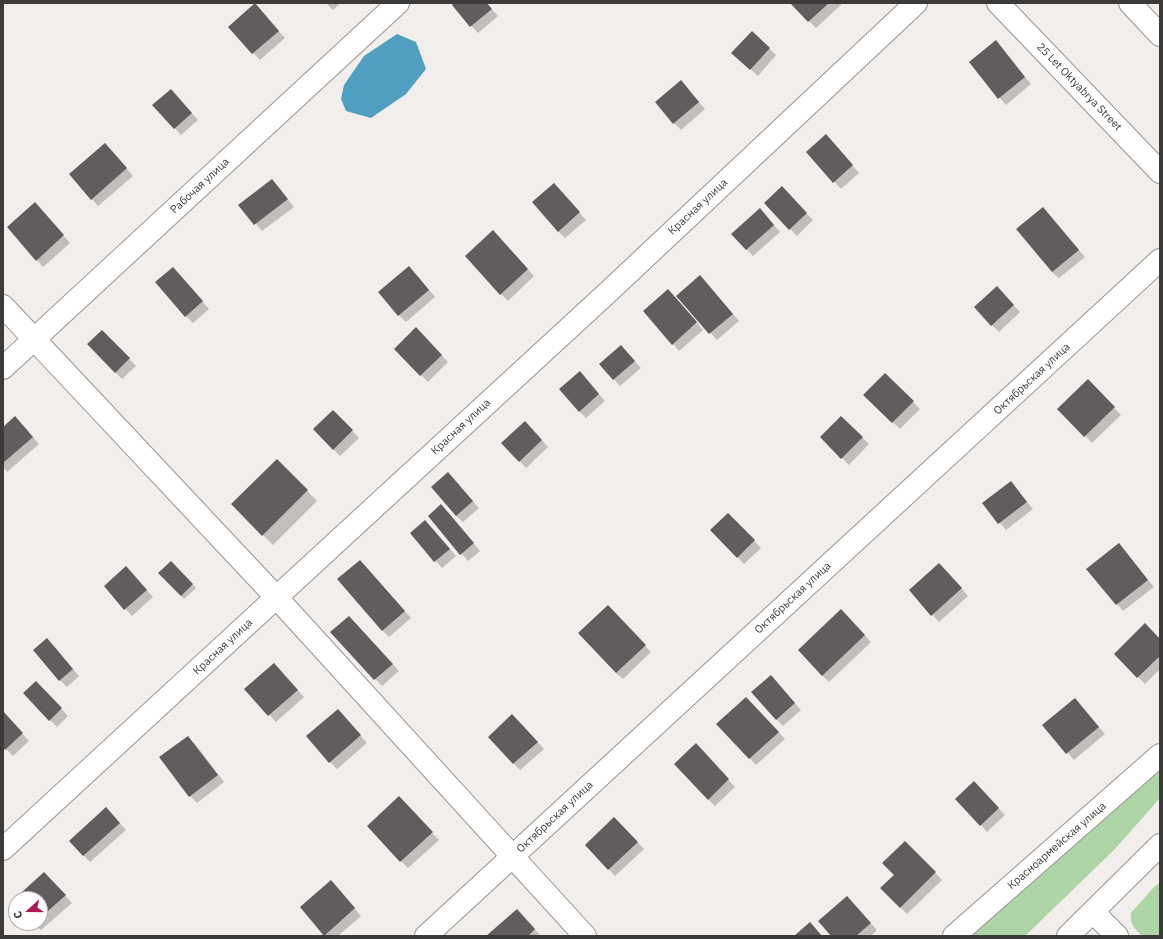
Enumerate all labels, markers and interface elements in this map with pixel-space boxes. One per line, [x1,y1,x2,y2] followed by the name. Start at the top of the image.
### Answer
[1034,40,1124,134] street label: 25 Let Oktyabrya Street
[168,155,232,217] street label: Рабочая улица
[666,176,730,238] street label: Красная улица
[991,340,1073,418] street label: Октябрьская улица
[429,396,493,458] street label: Красная улица
[752,559,834,637] street label: Октябрьская улица
[191,616,255,678] street label: Красная улица
[514,778,596,856] street label: Октябрьская улица
[1005,800,1109,892] street label: Красноармейская улица
[8,891,48,931] north arrow
[10,909,26,921] text: С

